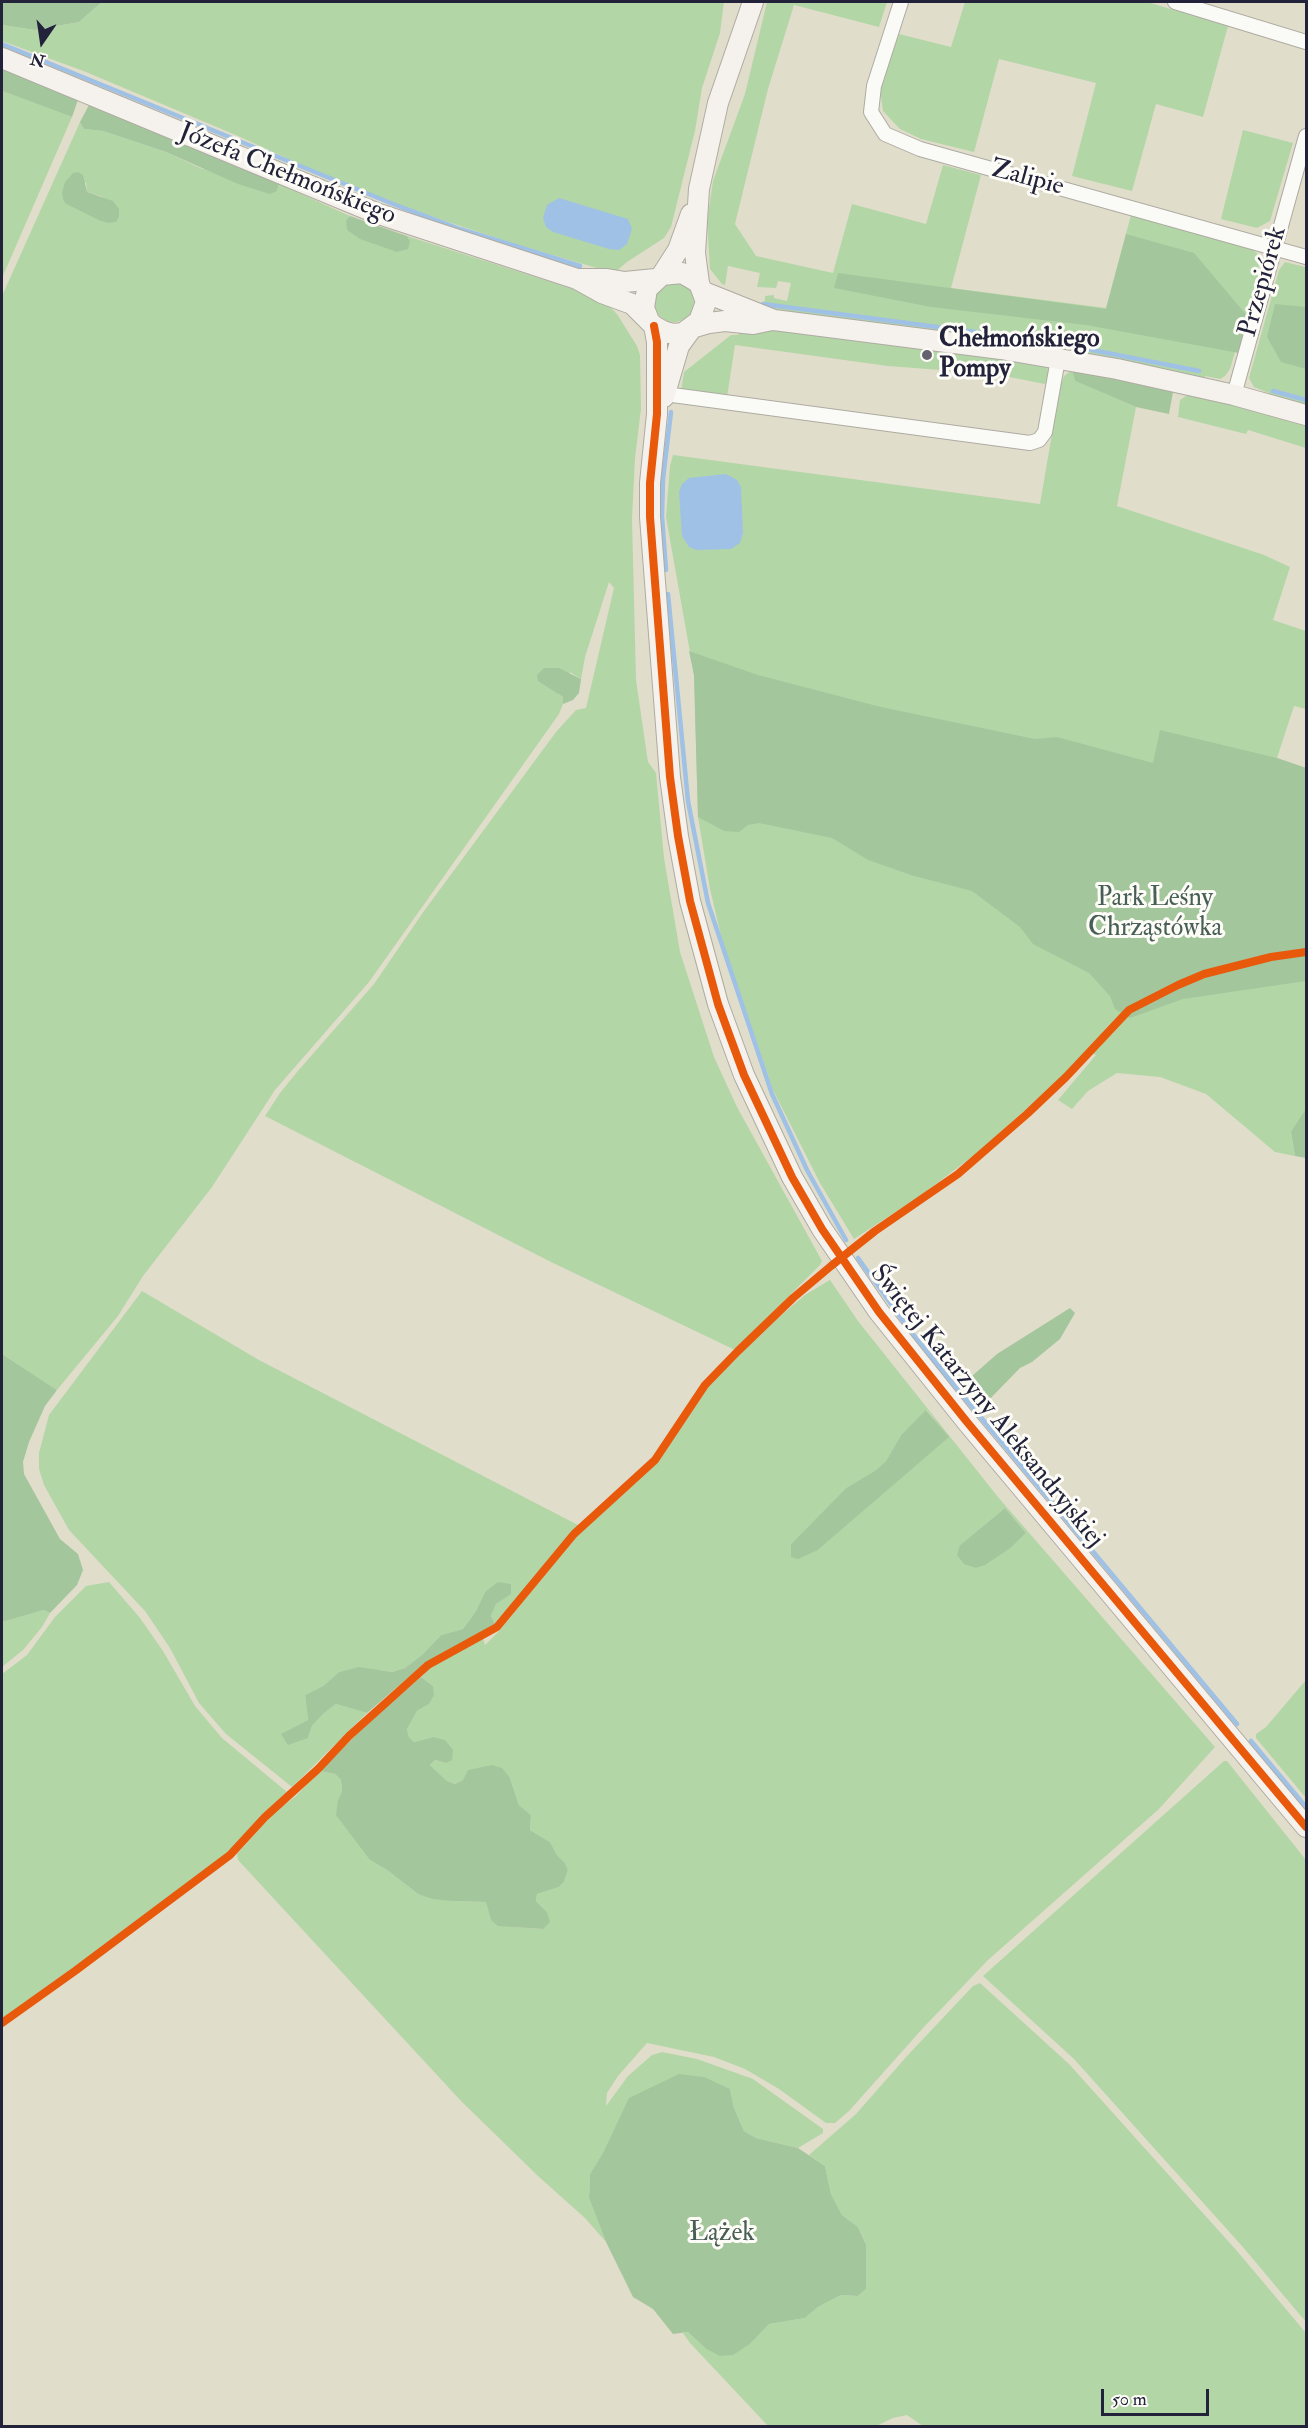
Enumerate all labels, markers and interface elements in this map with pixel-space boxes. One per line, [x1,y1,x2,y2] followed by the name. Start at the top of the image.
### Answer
[12,12,72,72] north arrow
[29,48,47,71] text: N
[174,117,400,233] street label: Józefa Chełmońskiego
[987,154,1067,204] street label: Zalipie
[1233,223,1295,341] street label: Przepiórek
[939,324,1100,386] place label: Chełmońskiego Pompy
[920,348,934,362] marker: Chełmońskiego Pompy
[1088,883,1222,945] park label: Park Leśny Chrząstówka
[862,1259,1110,1555] street label: Świętej Katarzyny Aleksandryjskiej
[689,2218,755,2250] park label: Łążek
[1104,2377,1212,2415] scale bar
[1112,2388,1147,2411] text: 50 m

